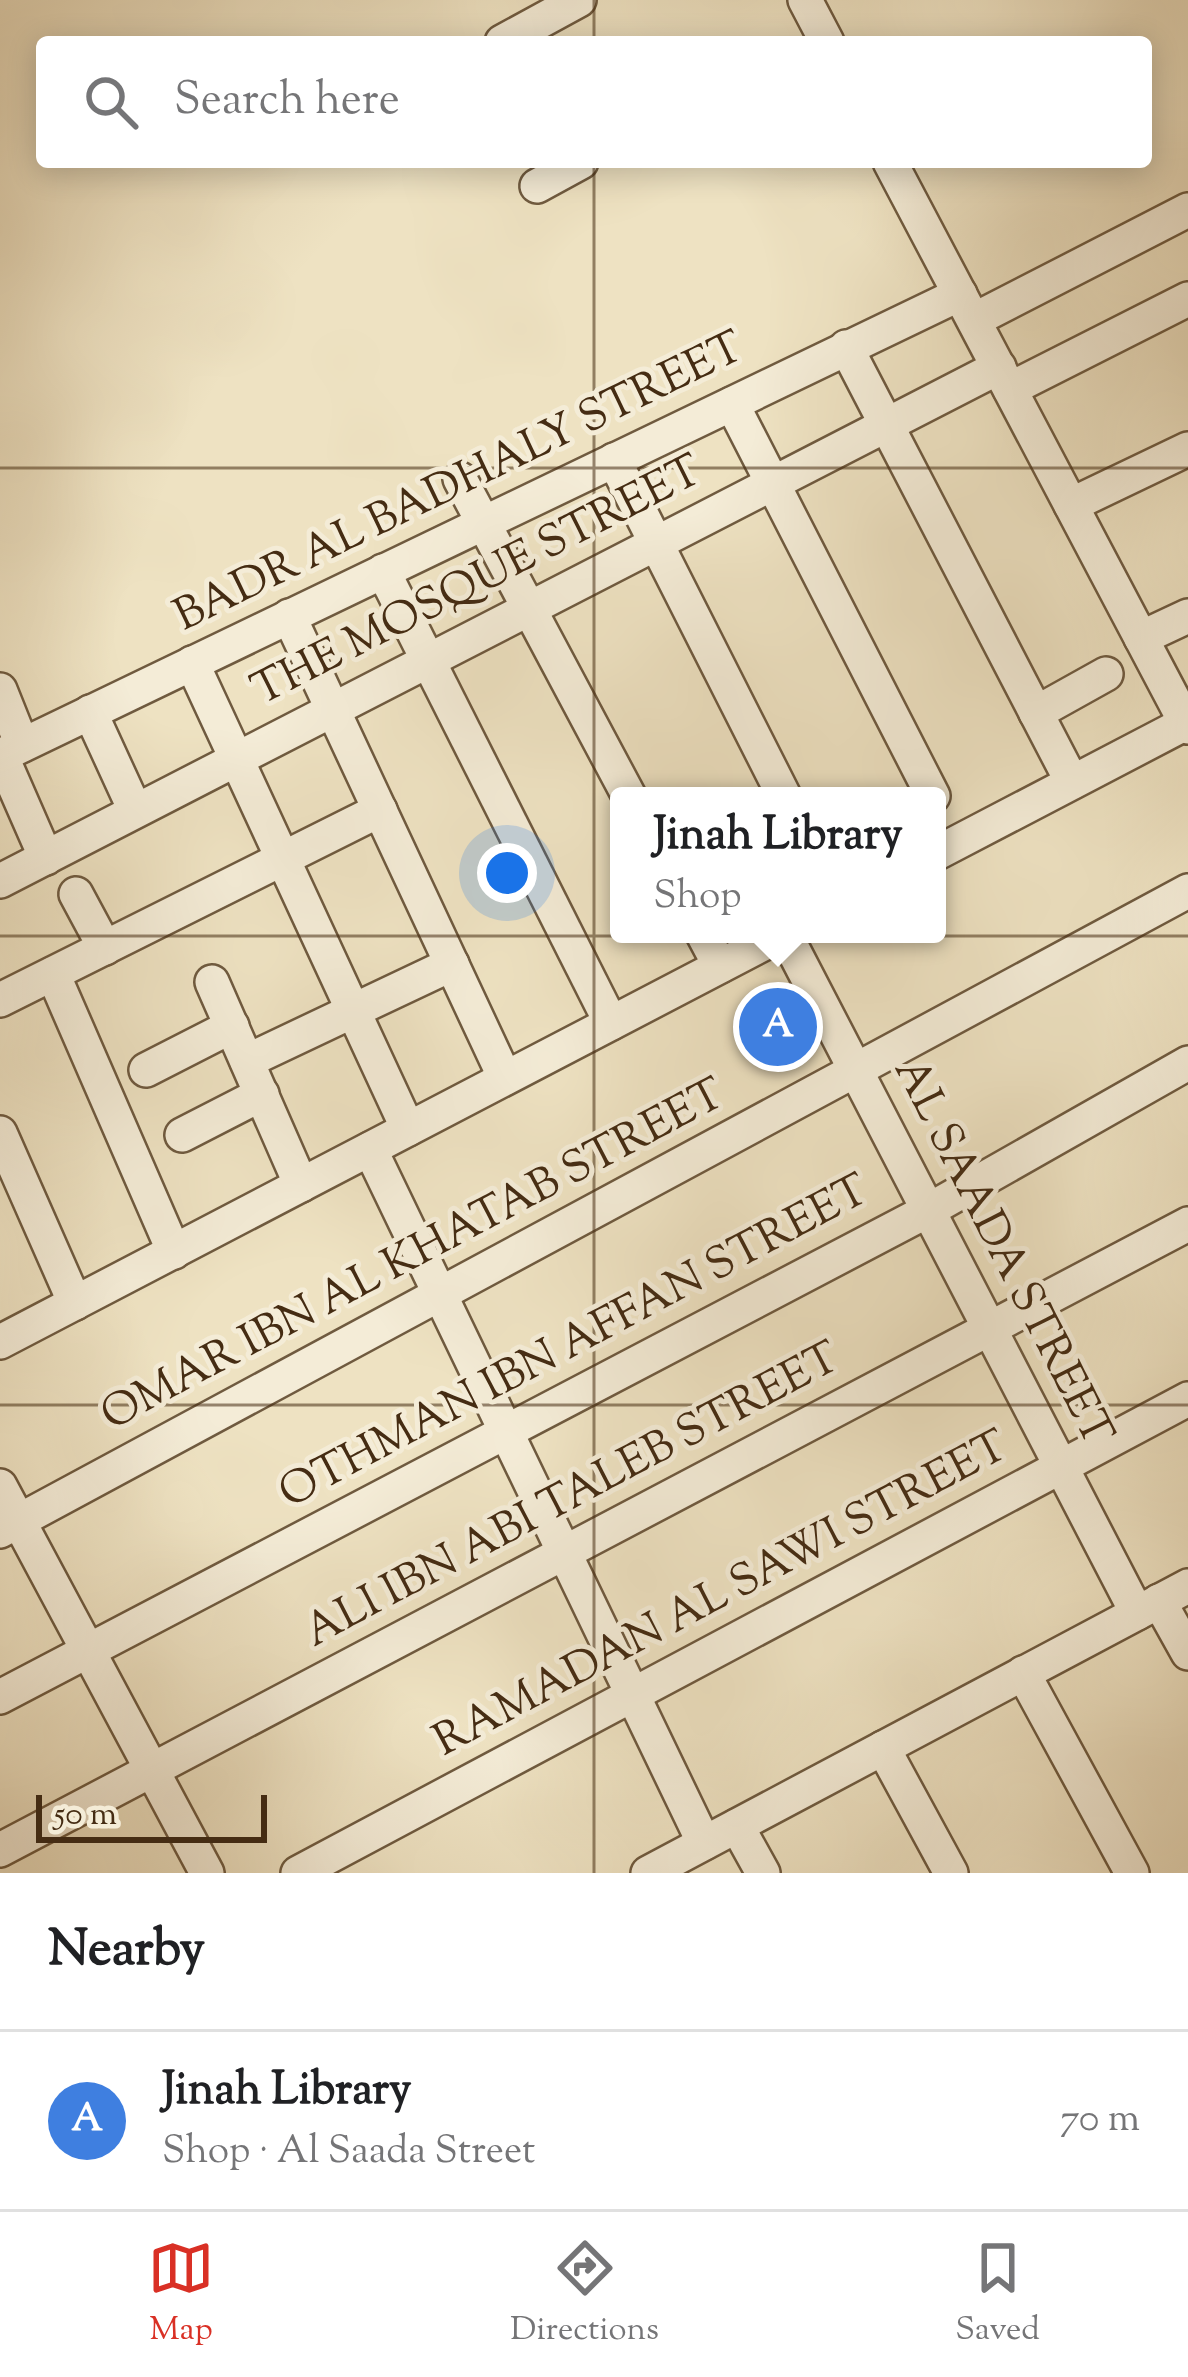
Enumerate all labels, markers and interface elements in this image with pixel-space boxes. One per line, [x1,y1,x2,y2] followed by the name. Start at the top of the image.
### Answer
[36,36,1152,168] search box
[78,69,144,135] icon: search
[174,70,400,135] text: Search here
[164,317,756,651] street label: BADR AL BADHALY STREET
[241,441,715,725] street label: THE MOSQUE STREET
[610,787,946,943] popup
[653,805,903,870] text: Jinah Library
[477,843,537,903] your location
[653,870,742,926] text: Shop
[739,982,817,1072] pin: A
[875,1047,1127,1459] street label: AL SAADA STREET
[90,1064,738,1450] street label: OMAR IBN AL KHATAB STREET
[269,1160,881,1528] street label: OTHMAN IBN AFFAN STREET
[294,1328,852,1666] street label: ALI IBN ABI TALEB STREET
[423,1417,1021,1775] street label: RAMADAN AL SAWI STREET
[36,1789,267,1842] scale bar
[54,1792,117,1840] text: 50 m
[48,1915,205,1988] text: Nearby
[162,2060,412,2125] text: Jinah Library
[71,2093,103,2149] text: A
[1060,2093,1140,2149] text: 70 m
[162,2125,535,2181] text: Shop · Al Saada Street
[148,2235,214,2355] tab: Map
[510,2235,659,2355] tab: Directions
[955,2235,1040,2355] tab: Saved

